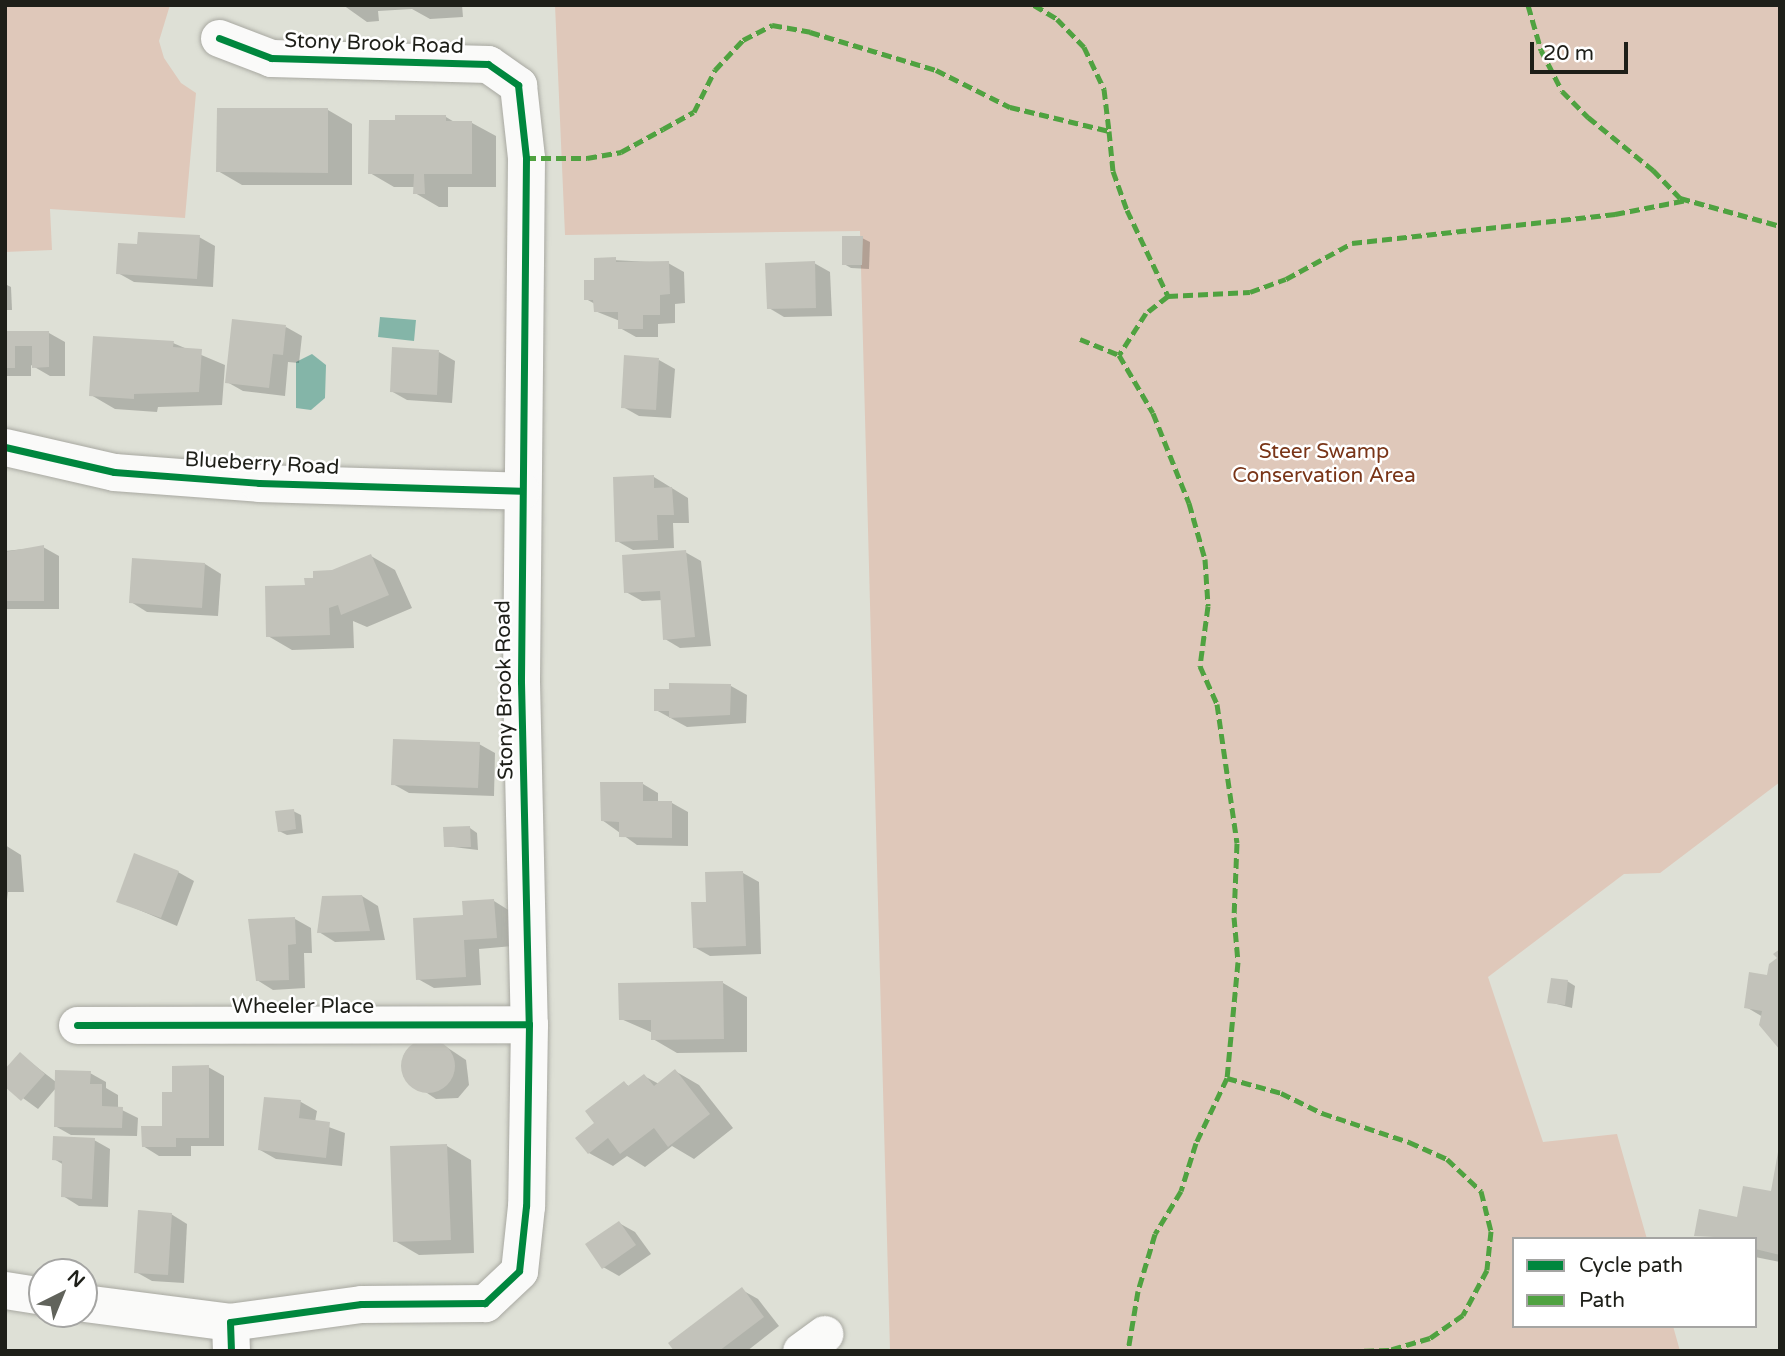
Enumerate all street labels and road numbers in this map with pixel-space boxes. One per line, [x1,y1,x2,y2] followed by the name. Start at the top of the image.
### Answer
[284,28,464,60] street label: Stony Brook Road
[184,447,340,481] street label: Blueberry Road
[491,600,519,780] street label: Stony Brook Road
[232,994,374,1020] street label: Wheeler Place

